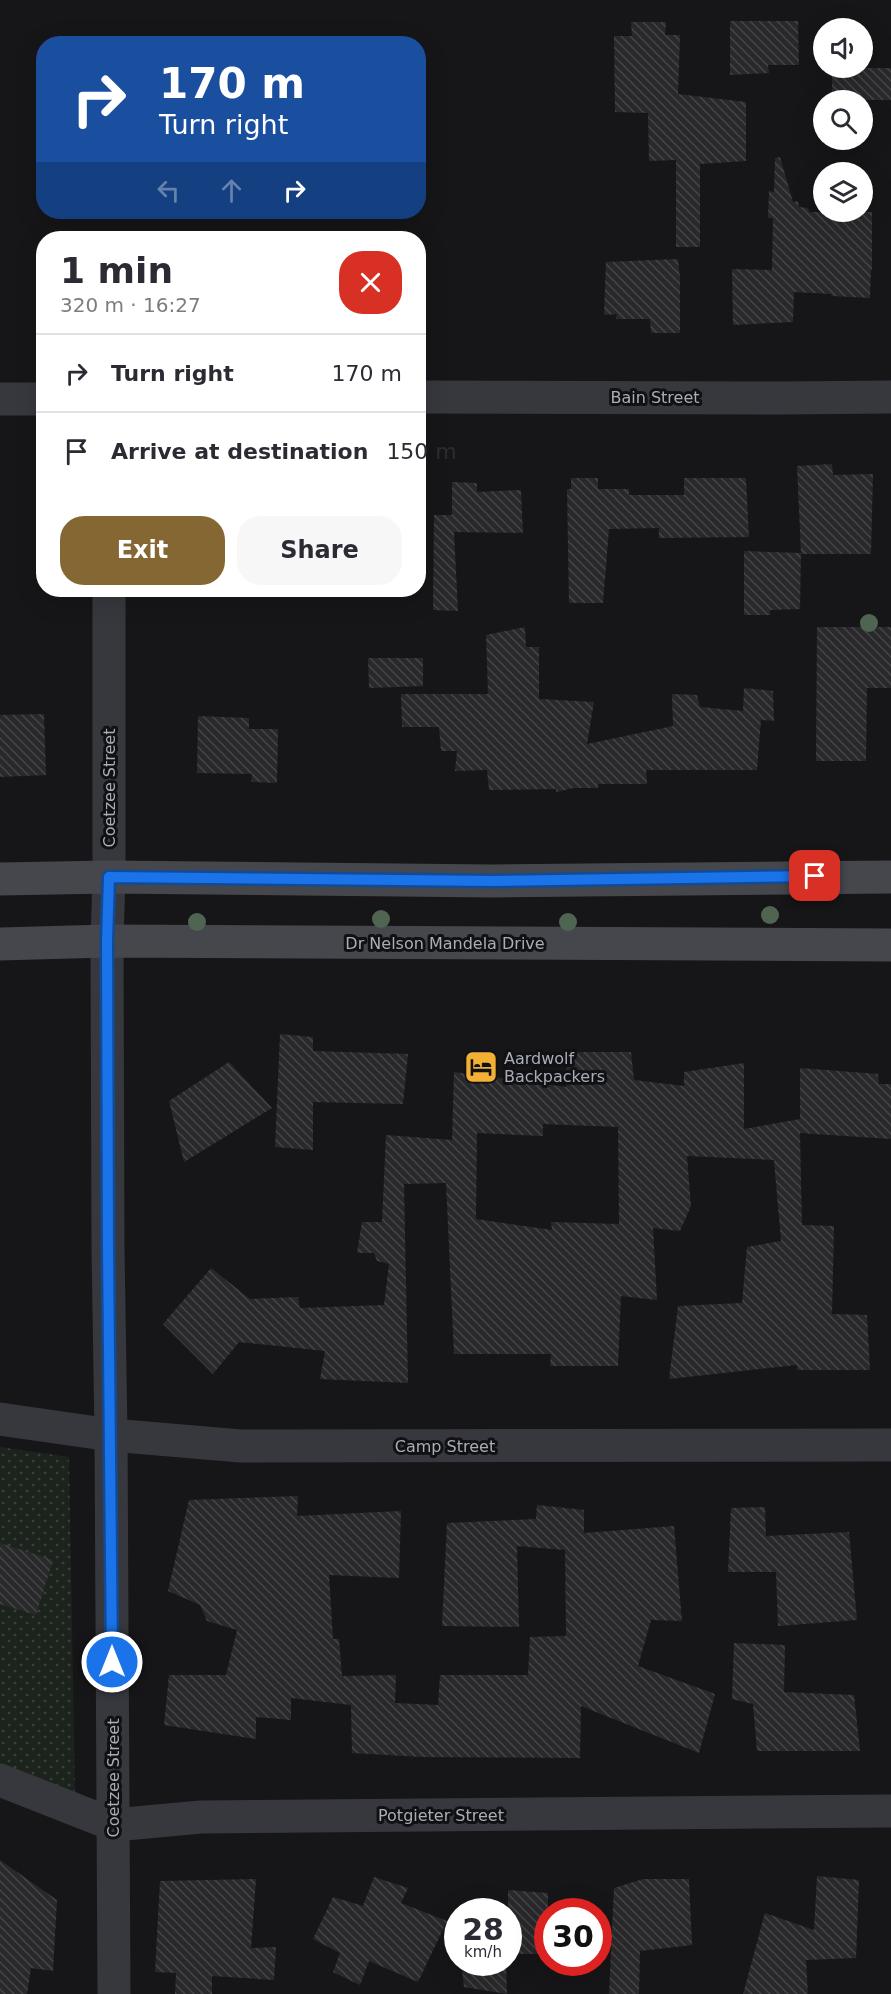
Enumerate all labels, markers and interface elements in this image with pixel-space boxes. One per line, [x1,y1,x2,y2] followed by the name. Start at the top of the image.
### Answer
[813,18,873,222] map controls
[813,18,873,78] button: sound
[159,59,305,108] text: 170 m
[60,60,138,138] icon: right
[813,90,873,150] button: search
[159,109,288,140] text: Turn right
[813,162,873,222] button: layers
[152,174,185,207] icon: left
[215,174,248,207] icon: ahead
[278,174,311,207] icon: right
[60,250,173,291] text: 1 min
[339,251,402,314] button: close
[60,293,201,317] text: 320 m · 16:27
[60,357,93,390] icon: right
[111,361,234,386] text: Turn right
[332,361,402,386] text: 170 m
[610,388,700,407] street label: Bain Street
[60,435,93,468] icon: arrive
[111,439,368,464] text: Arrive at destination
[386,439,457,464] text: 150 m
[60,516,225,585] button: Exit
[237,516,402,585] button: Share
[100,729,119,847] street label: Coetzee Street
[789,850,840,901] pin
[798,859,831,892] icon: arrive
[345,934,545,953] street label: Dr Nelson Mandela Drive
[463,1049,499,1085] hotel icon: Aardwolf Backpackers
[504,1049,605,1086] place label: Aardwolf Backpackers
[395,1437,495,1456] street label: Camp Street
[80,1630,144,1694] position arrow
[104,1719,123,1837] street label: Coetzee Street
[378,1806,504,1825] street label: Potgieter Street
[534,1898,612,1976] speed limit sign: 30
[462,1912,504,1947] text: 28
[464,1943,502,1961] text: km/h

